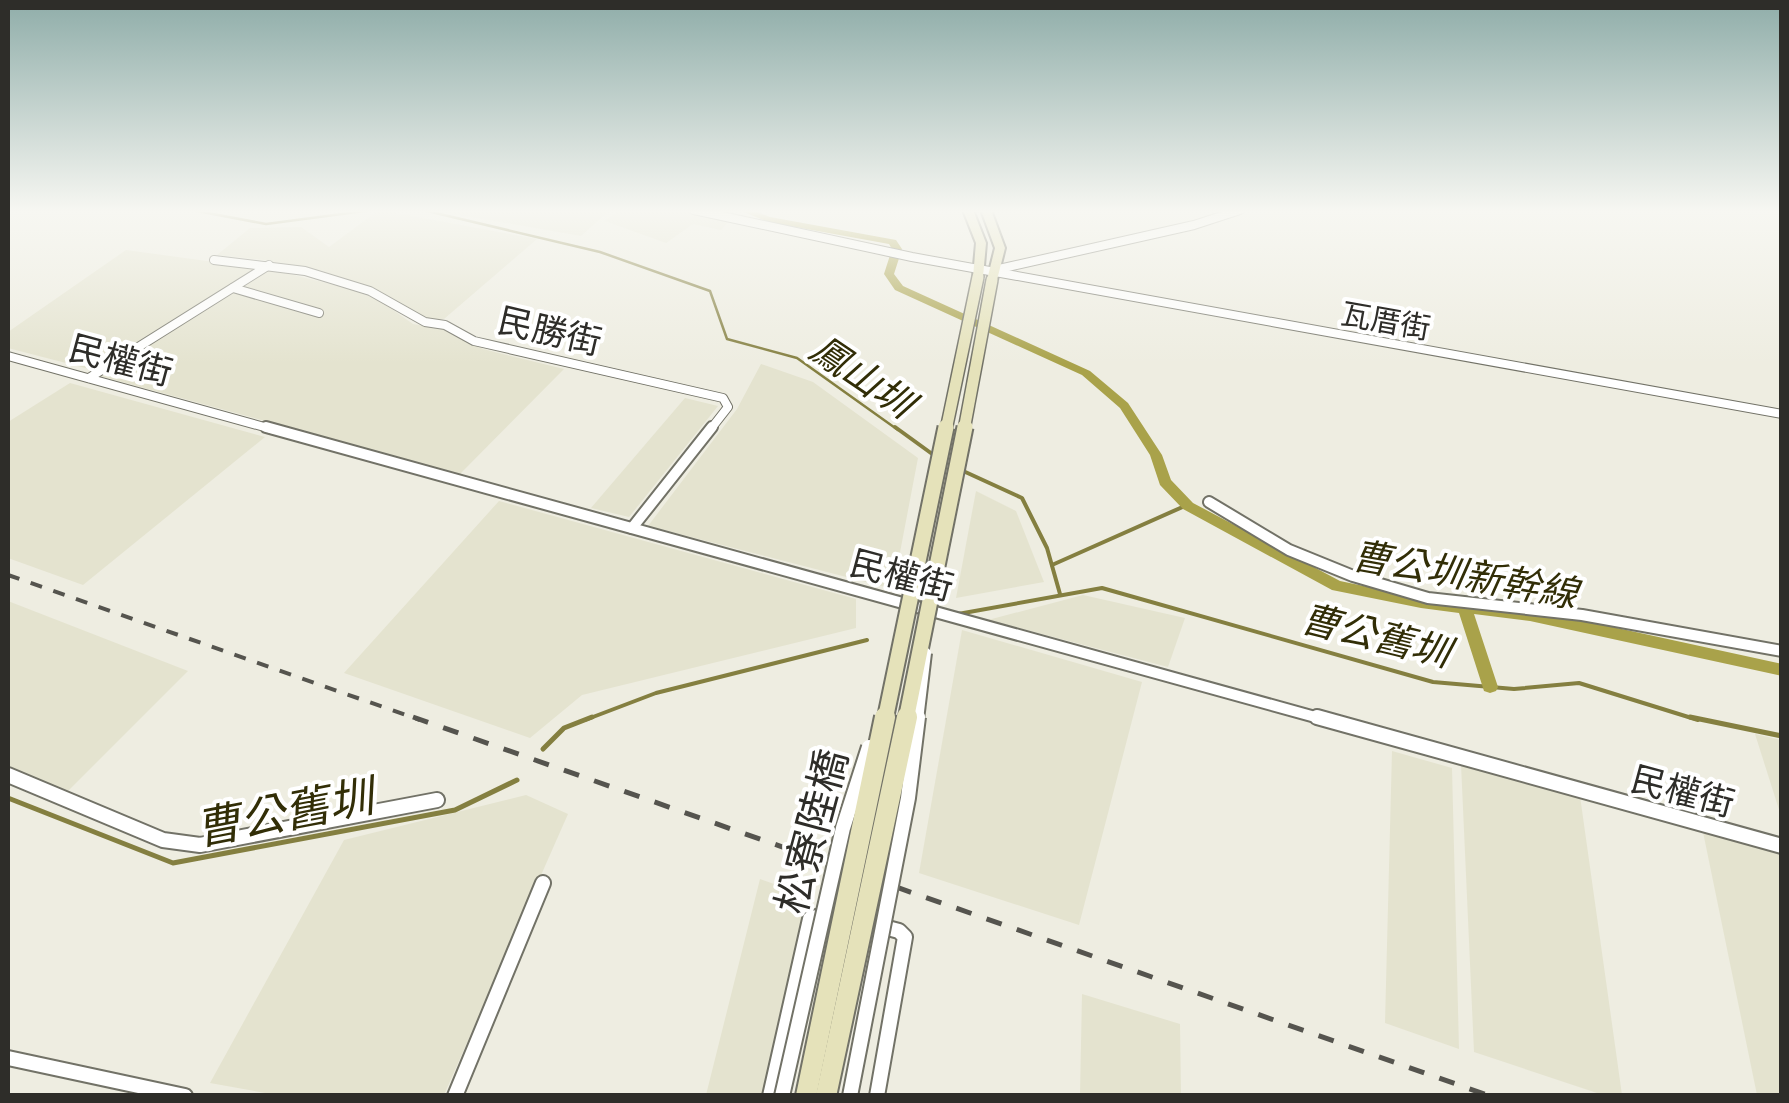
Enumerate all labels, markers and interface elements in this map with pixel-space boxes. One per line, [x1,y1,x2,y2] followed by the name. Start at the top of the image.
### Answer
[1338,292,1434,348] street label: 瓦厝街
[494,295,606,365] street label: 民勝街
[801,322,929,431] water label: 鳳山圳
[64,323,178,395] street label: 民權街
[1348,528,1586,619] water label: 曹公圳新幹線
[845,538,959,610] street label: 民權街
[1296,590,1461,679] water label: 曹公舊圳
[761,742,859,920] street label: 松寮陸橋
[1626,754,1740,826] street label: 民權街
[190,763,384,858] water label: 曹公舊圳

